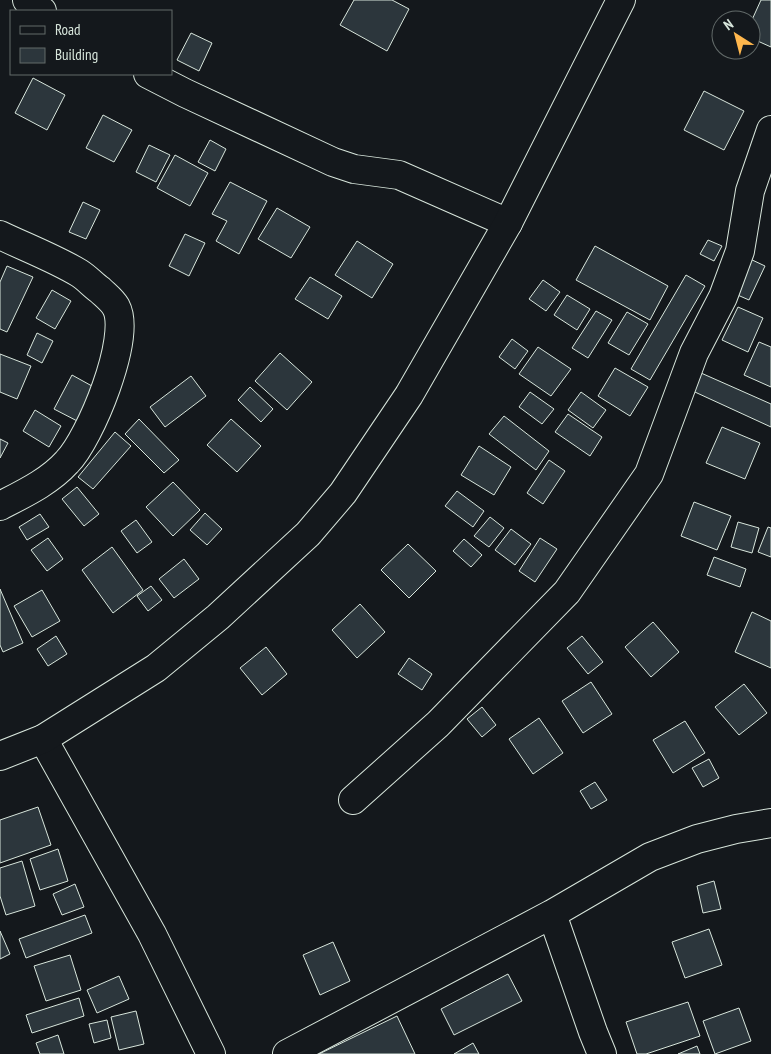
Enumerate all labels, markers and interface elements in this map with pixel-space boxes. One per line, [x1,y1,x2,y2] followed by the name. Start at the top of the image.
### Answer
[10,10,172,75] legend
[711,10,761,60] north arrow
[720,15,737,34] text: N
[55,20,81,39] text: Road
[55,45,98,64] text: Building

